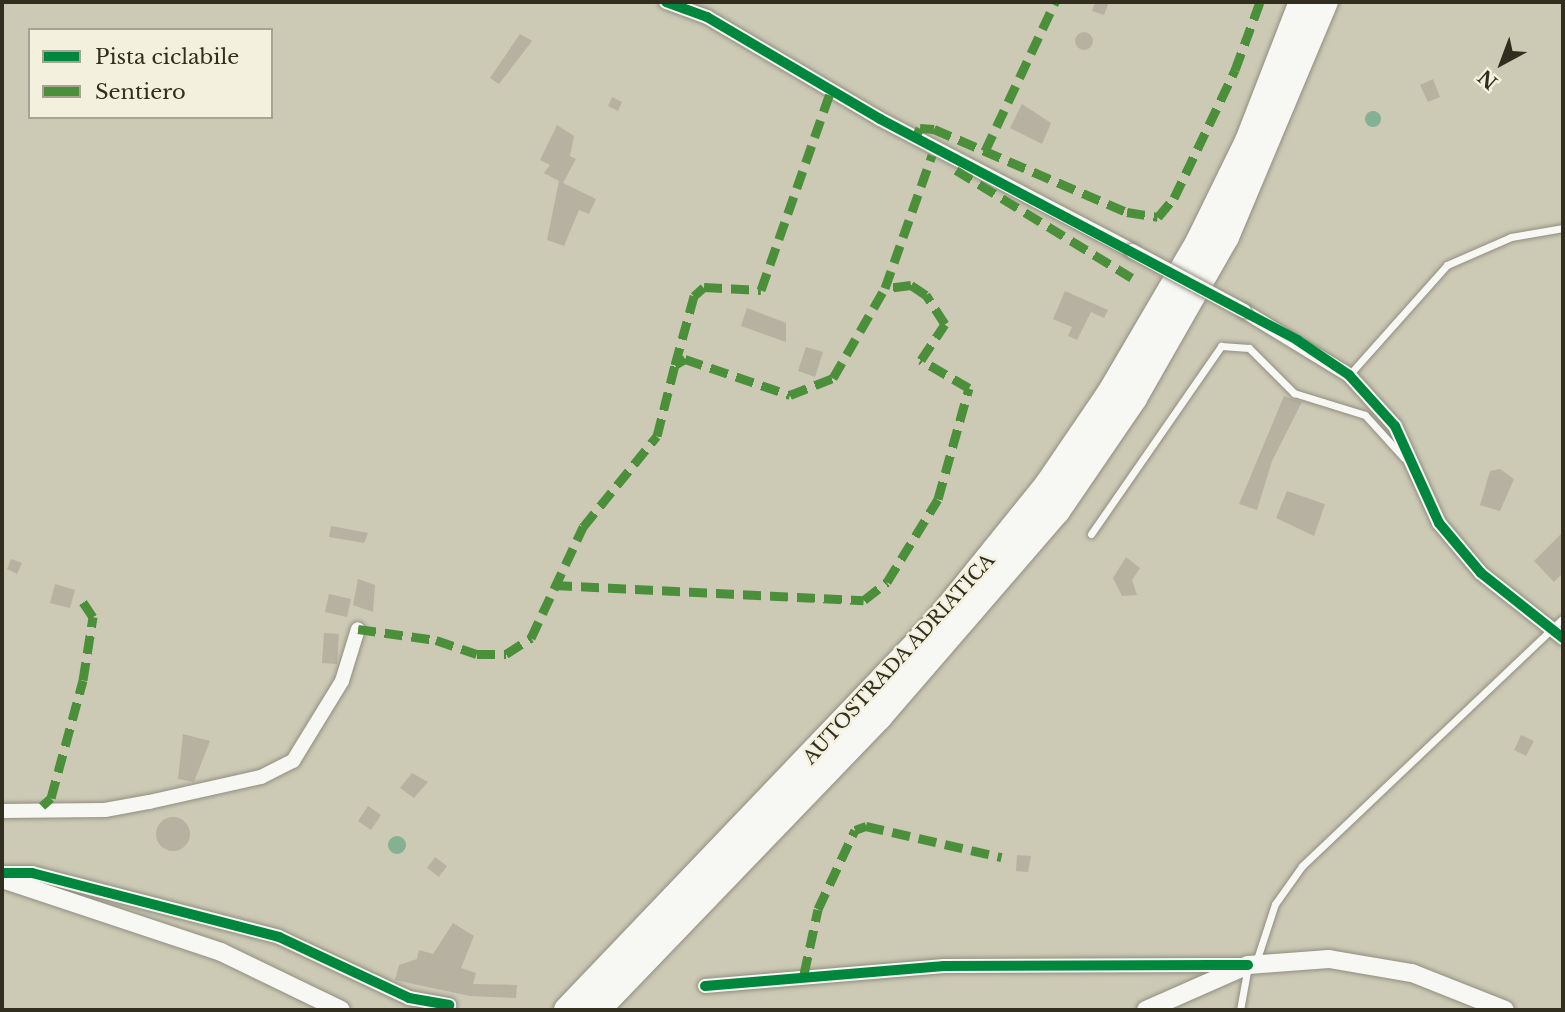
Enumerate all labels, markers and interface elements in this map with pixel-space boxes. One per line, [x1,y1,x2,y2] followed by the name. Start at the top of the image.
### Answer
[28,28,273,119] legend
[1467,28,1537,98] north arrow
[95,44,239,70] text: Pista ciclabile
[1474,65,1502,94] text: N
[95,79,186,105] text: Sentiero
[798,548,1000,770] street label: AUTOSTRADA ADRIATICA

